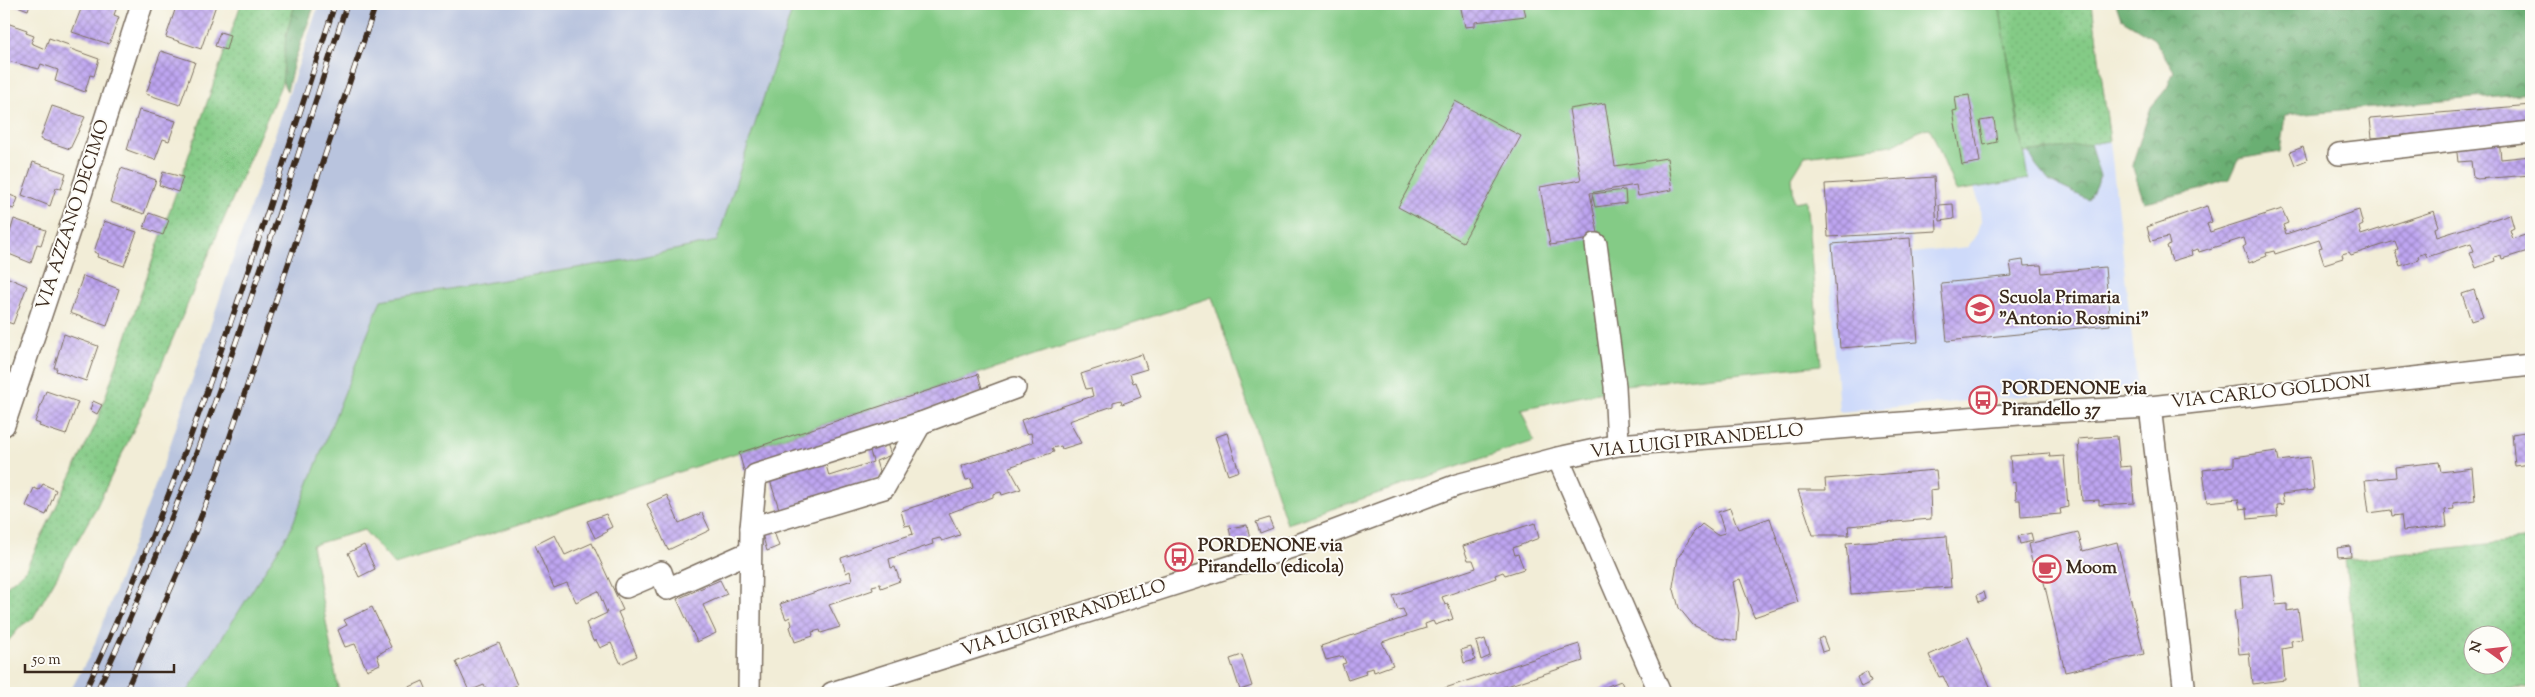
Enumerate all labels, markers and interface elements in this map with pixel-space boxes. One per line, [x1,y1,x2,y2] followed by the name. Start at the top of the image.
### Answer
[31,116,117,314] street label: VIA AZZANO DECIMO
[1999,286,2149,333] place label: Scuola Primaria "Antonio Rosmini"
[1965,294,1995,324] school or university icon: Scuola Primaria "Antonio Rosmini"
[2170,370,2372,416] street label: VIA CARLO GOLDONI
[2002,377,2148,424] place label: PORDENONE via Pirandello 37
[1968,385,1998,415] bus stop icon: PORDENONE via Pirandello 37
[1589,418,1805,466] street label: VIA LUIGI PIRANDELLO
[1198,534,1344,581] place label: PORDENONE via Pirandello (edicola)
[1164,542,1194,572] bus stop icon: PORDENONE via Pirandello (edicola)
[2032,554,2062,584] cafe icon: Moom
[2066,556,2117,582] place label: Moom
[958,574,1170,664] street label: VIA LUIGI PIRANDELLO
[2462,624,2512,674] north arrow
[2466,639,2488,655] text: N
[25,642,174,674] scale bar
[31,650,61,671] text: 50 m

